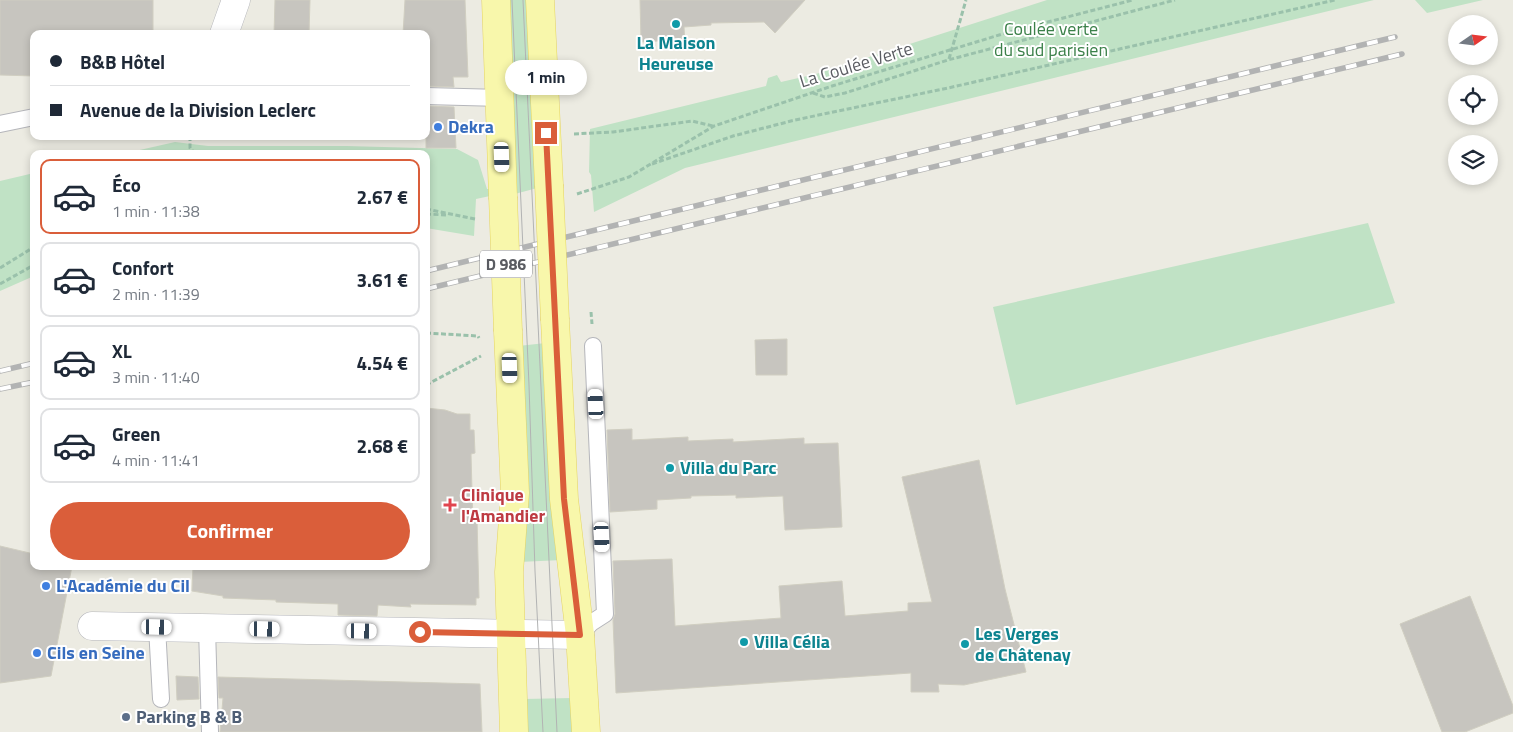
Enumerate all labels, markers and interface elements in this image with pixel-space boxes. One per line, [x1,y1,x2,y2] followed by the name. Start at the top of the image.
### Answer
[994,15,1108,63] park label: Coulée verte du sud parisien
[1448,15,1498,65] north arrow
[1448,15,1498,185] map controls
[670,18,682,30] marker: La Maison Heureuse
[637,29,715,77] place label: La Maison Heureuse
[796,34,916,95] street label: La Coulée Verte
[80,47,165,76] text: B&B Hôtel
[505,61,587,96] callout: 1 min
[527,65,565,89] text: 1 min
[1448,75,1498,125] button: locate
[80,95,316,124] text: Avenue de la Division Leclerc
[448,113,494,140] place label: Dekra
[432,121,444,133] marker: Dekra
[535,122,557,144] route end
[1448,135,1498,185] button: layers
[493,142,510,172] car
[112,170,141,199] text: Éco
[52,174,97,219] icon: car
[356,182,408,211] text: 2.67 €
[112,199,200,223] text: 1 min · 11:38
[480,250,532,278] road number: D 986
[112,253,174,282] text: Confort
[52,257,97,302] icon: car
[356,265,408,294] text: 3.61 €
[112,282,200,306] text: 2 min · 11:39
[112,336,132,365] text: XL
[52,340,97,385] icon: car
[356,348,408,377] text: 4.54 €
[501,353,518,383] car
[112,365,200,389] text: 3 min · 11:40
[587,389,604,419] car
[112,419,161,448] text: Green
[52,423,97,468] icon: car
[356,431,408,460] text: 2.68 €
[112,448,200,472] text: 4 min · 11:41
[680,454,777,481] place label: Villa du Parc
[664,462,676,474] marker: Villa du Parc
[461,481,545,529] place label: Clinique l'Amandier
[443,498,457,512] marker: Clinique l'Amandier
[50,502,410,560] button: Confirmer
[593,522,610,552] car
[56,572,190,599] place label: L'Académie du Cil
[40,580,52,592] marker: L'Académie du Cil
[141,619,172,635] car
[975,620,1071,668] place label: Les Verges de Châtenay
[249,621,280,637] car
[409,621,431,643] route start
[346,623,377,639] car
[754,628,830,655] place label: Villa Célia
[738,636,750,648] marker: Villa Célia
[959,638,971,650] marker: Les Verges de Châtenay
[47,639,145,666] place label: Cils en Seine
[31,647,43,659] marker: Cils en Seine
[136,703,242,730] place label: Parking B & B
[120,711,132,723] marker: Parking B & B

